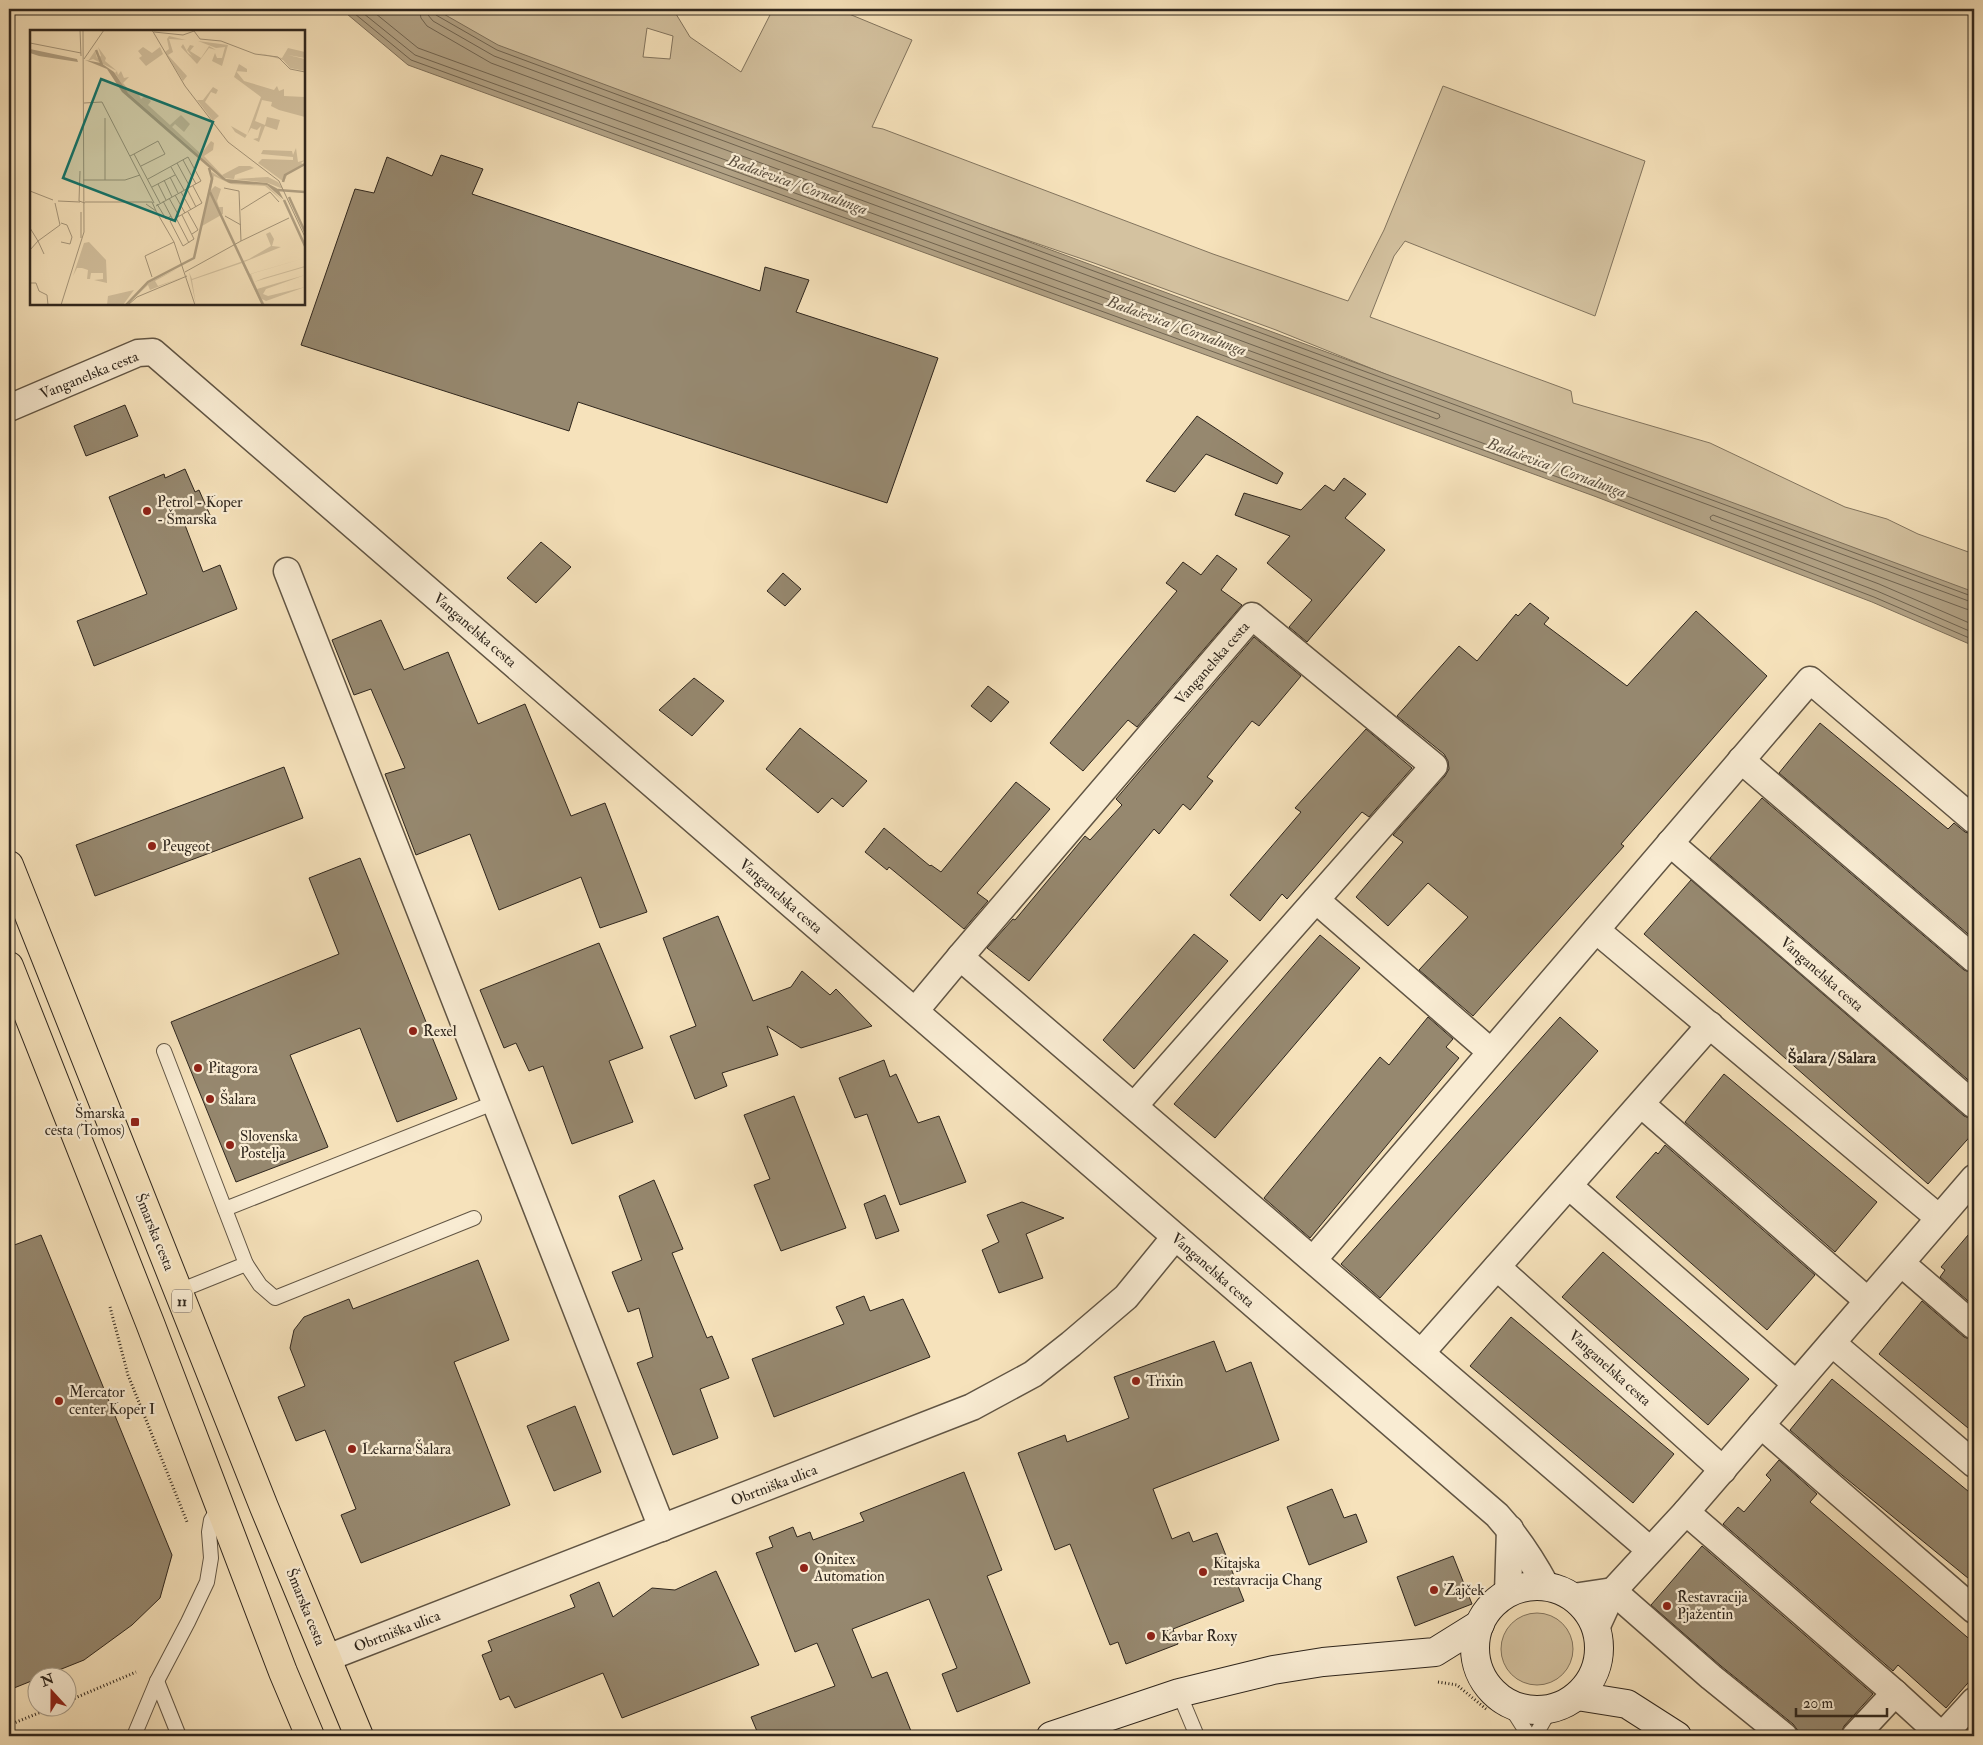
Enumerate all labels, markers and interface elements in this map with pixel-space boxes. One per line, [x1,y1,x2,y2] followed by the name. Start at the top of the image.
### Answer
[30,30,305,305] inset map
[724,150,870,219] water label: Badaševica / Cornalunga
[1103,291,1249,360] water label: Badaševica / Cornalunga
[37,347,142,404] street label: Vanganelska cesta
[1483,433,1629,502] water label: Badaševica / Cornalunga
[157,493,243,529] place label: Petrol - Koper - Šmarska
[141,505,153,517] marker: Petrol - Koper - Šmarska
[429,589,521,672] street label: Vanganelska cesta
[1171,617,1254,709] street label: Vanganelska cesta
[162,837,210,856] place label: Peugeot
[146,840,158,852] marker: Peugeot
[735,855,827,938] street label: Vanganelska cesta
[1776,933,1868,1016] street label: Vanganelska cesta
[423,1022,457,1041] place label: Rexel
[407,1025,419,1037] marker: Rexel
[1788,1047,1877,1068] district label: Šalara / Salara
[208,1059,259,1078] place label: Pitagora
[192,1062,204,1074] marker: Pitagora
[220,1088,257,1109] place label: Šalara
[204,1093,216,1105] marker: Šalara
[45,1102,126,1140] place label: Šmarska cesta (Tomos)
[129,1116,141,1128] marker: Šmarska cesta (Tomos)
[240,1127,299,1163] place label: Slovenska Postelja
[224,1139,236,1151] marker: Slovenska Postelja
[130,1190,181,1274] street label: Šmarska cesta
[1167,1229,1259,1312] street label: Vanganelska cesta
[172,1290,192,1312] road number: 11
[1564,1326,1656,1411] street label: Vanganelska cesta
[1146,1372,1184,1391] place label: Trixin
[1130,1375,1142,1387] marker: Trixin
[69,1383,155,1420] place label: Mercator center Koper I
[53,1395,65,1407] marker: Mercator center Koper I
[362,1438,452,1459] place label: Lekarna Šalara
[346,1443,358,1455] marker: Lekarna Šalara
[728,1460,821,1511] street label: Obrtniška ulica
[813,1550,885,1586] place label: Onitex Automation
[1213,1554,1323,1590] place label: Kitajska restavracija Chang
[798,1562,810,1574] marker: Onitex Automation
[281,1565,332,1649] street label: Šmarska cesta
[1197,1566,1209,1578] marker: Kitajska restavracija Chang
[1444,1581,1484,1600] place label: Zajček
[1428,1584,1440,1596] marker: Zajček
[1677,1588,1749,1624] place label: Restavracija Pjažentin
[1661,1600,1673,1612] marker: Restavracija Pjažentin
[351,1606,444,1657] street label: Obrtniška ulica
[1161,1627,1237,1646] place label: Kavbar Roxy
[1145,1630,1157,1642] marker: Kavbar Roxy
[28,1668,78,1718] north arrow
[38,1670,57,1691] text: N
[1796,1685,1887,1717] scale bar
[1803,1694,1833,1713] text: 20 m

